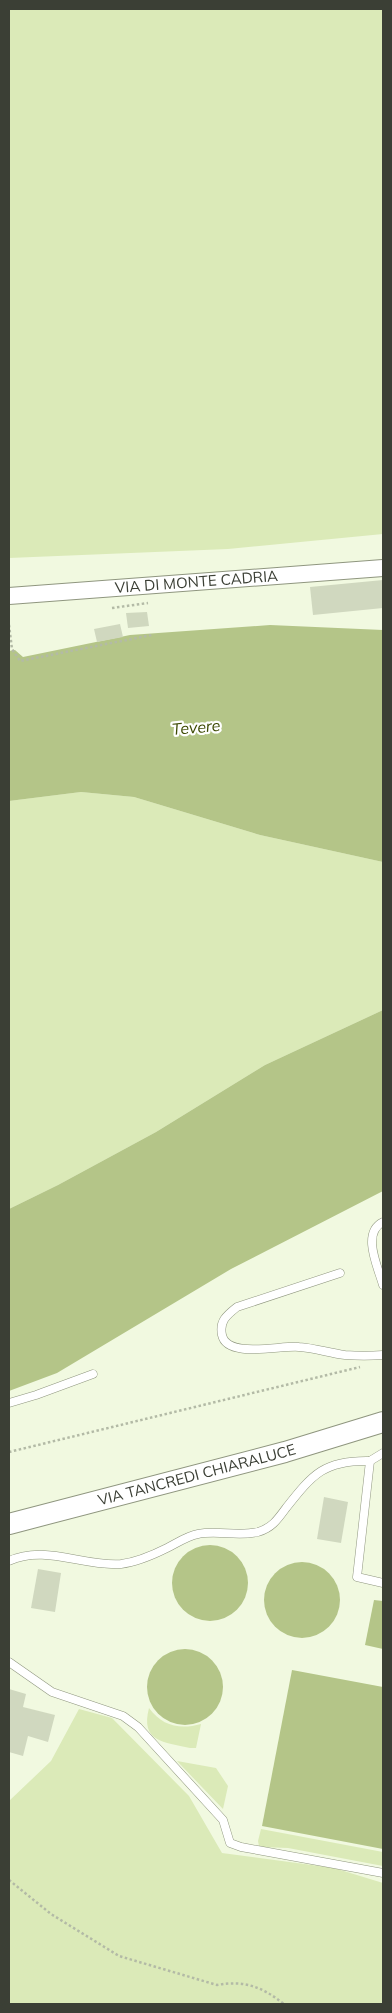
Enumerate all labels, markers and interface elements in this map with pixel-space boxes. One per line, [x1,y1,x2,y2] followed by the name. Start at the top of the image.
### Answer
[114,566,279,597] street label: VIA DI MONTE CADRIA
[171,715,221,739] water label: Tevere
[96,1439,298,1509] street label: VIA TANCREDI CHIARALUCE

